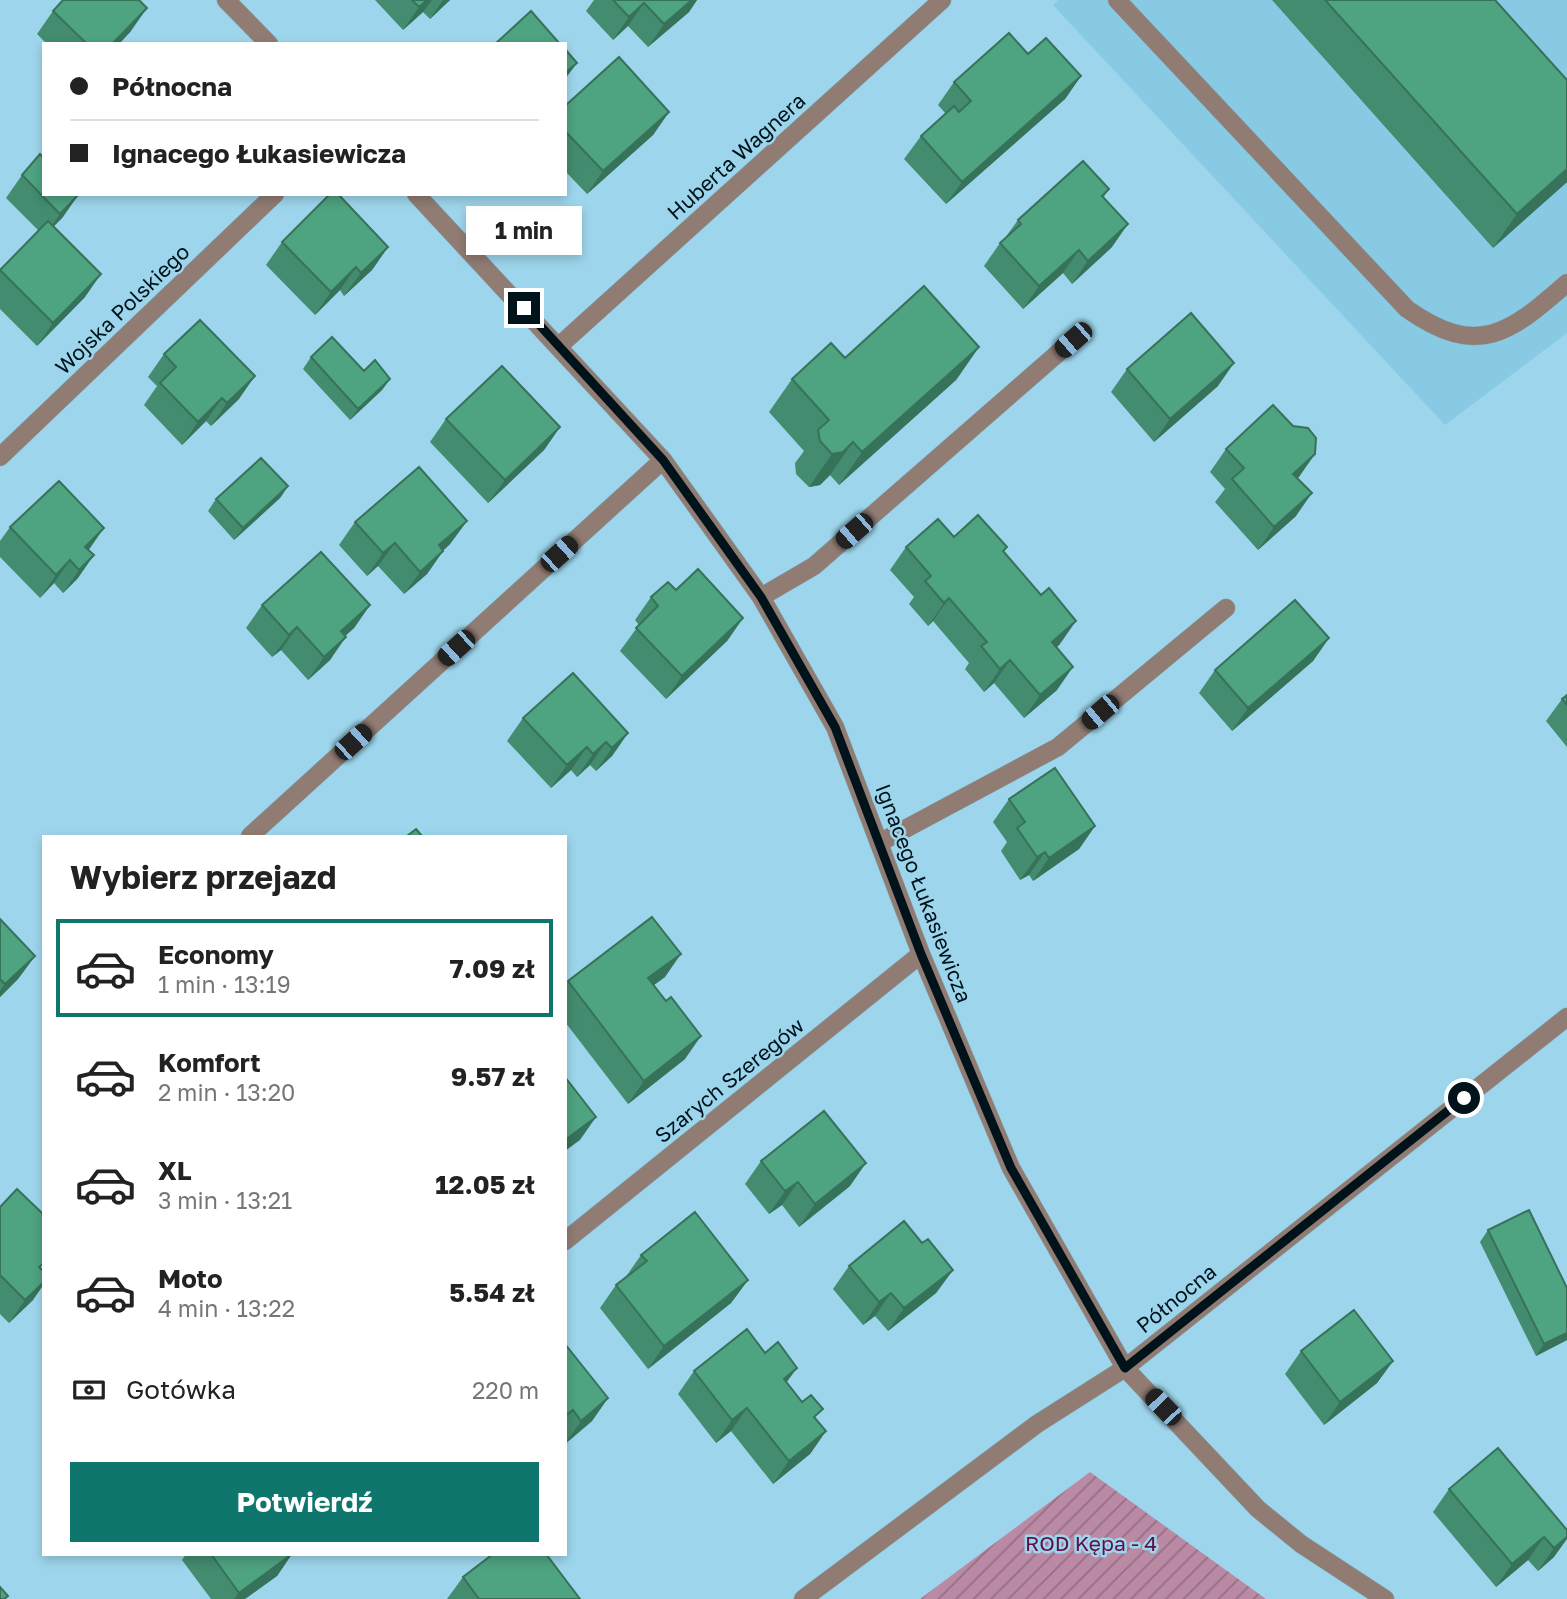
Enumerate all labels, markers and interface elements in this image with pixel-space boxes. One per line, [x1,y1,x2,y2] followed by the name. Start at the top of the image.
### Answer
[112,71,232,102] text: Północna
[662,87,810,225] street label: Huberta Wagnera
[112,138,406,169] text: Ignacego Łukasiewicza
[466,206,582,256] callout: 1 min
[495,216,553,244] text: 1 min
[49,238,195,380] street label: Wojska Polskiego
[508,292,540,324] route end
[1051,318,1096,362] car
[832,509,877,553] car
[537,532,582,576] car
[434,626,479,670] car
[1078,690,1123,734] car
[331,720,376,764] car
[870,780,978,1006] street label: Ignacego Łukasiewicza
[70,858,336,896] text: Wybierz przejazd
[74,937,137,1000] icon: car
[158,939,274,970] text: Economy
[450,953,535,984] text: 7.09 zł
[158,970,291,998] text: 1 min · 13:19
[649,1012,809,1148] street label: Szarych Szeregów
[74,1045,137,1108] icon: car
[158,1047,261,1078] text: Komfort
[451,1061,535,1092] text: 9.57 zł
[158,1078,295,1106] text: 2 min · 13:20
[1448,1082,1480,1114] route start
[74,1153,137,1216] icon: car
[158,1155,192,1186] text: XL
[435,1169,535,1200] text: 12.05 zł
[158,1186,292,1214] text: 3 min · 13:21
[1131,1258,1221,1338] street label: Północna
[74,1261,137,1324] icon: car
[158,1263,223,1294] text: Moto
[449,1277,535,1308] text: 5.54 zł
[158,1294,295,1322] text: 4 min · 13:22
[70,1371,108,1409] icon: cash
[126,1374,236,1405] text: Gotówka
[472,1376,539,1404] text: 220 m
[1141,1385,1186,1429] car
[70,1462,539,1542] button: Potwierdź
[1025,1530,1157,1556] park label: ROD Kępa - 4

